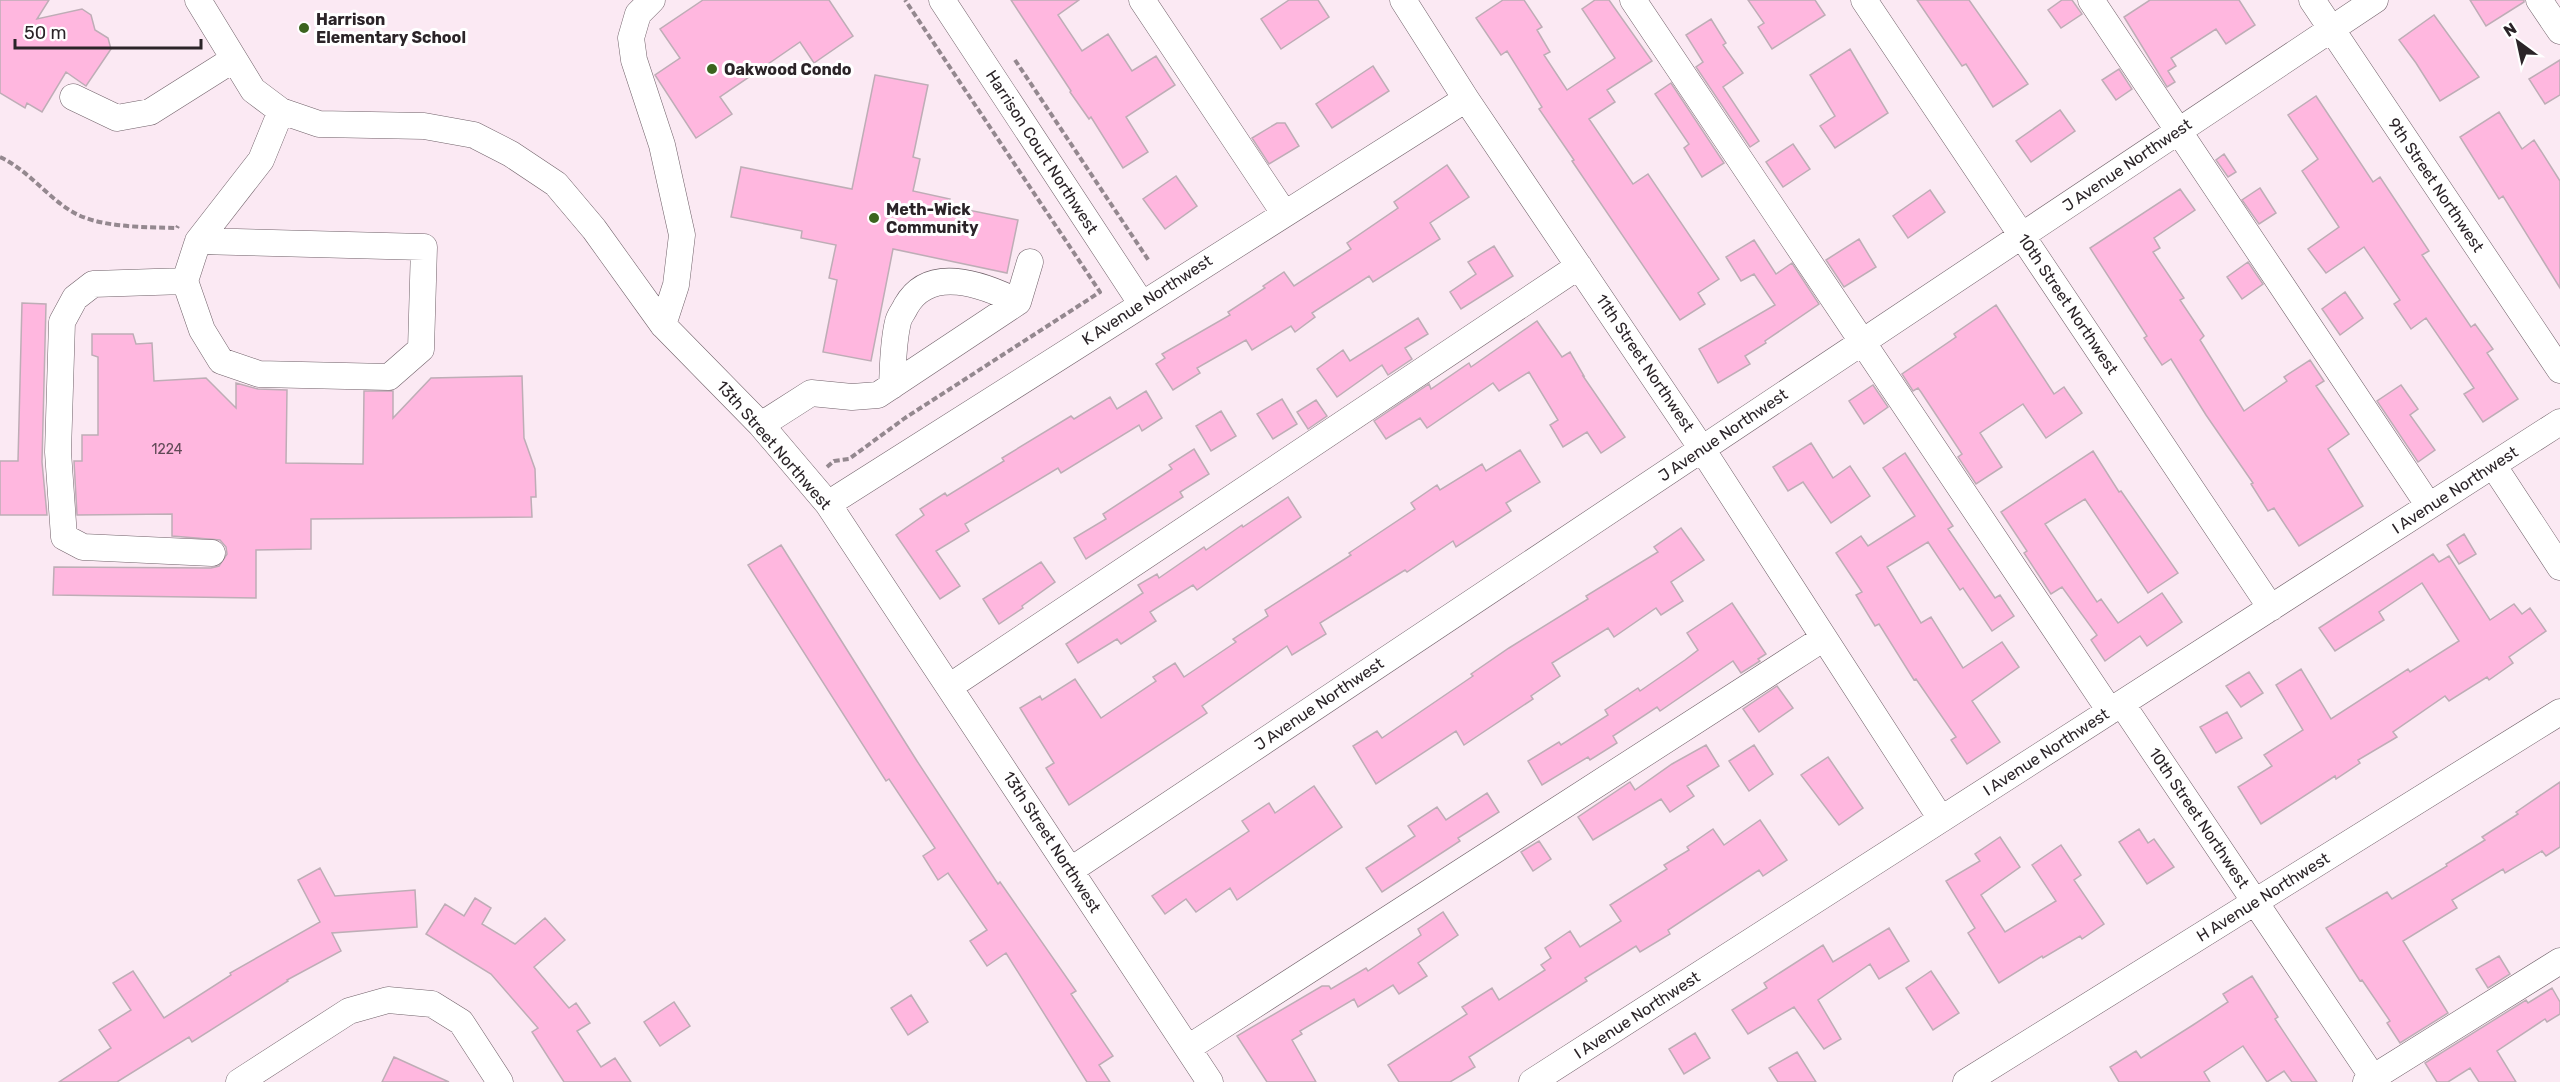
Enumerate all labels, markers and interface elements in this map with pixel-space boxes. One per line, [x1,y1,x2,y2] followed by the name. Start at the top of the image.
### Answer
[316,10,466,47] place label: Harrison Elementary School
[15,12,201,50] scale bar
[2488,12,2548,72] north arrow
[2500,19,2520,41] text: N
[297,21,311,35] marker: Harrison Elementary School
[24,22,67,44] text: 50 m
[724,60,852,79] place label: Oakwood Condo
[705,62,719,76] marker: Oakwood Condo
[982,67,1102,237] street label: Harrison Court Northwest
[2384,114,2488,256] street label: 9th Street Northwest
[2059,115,2195,215] street label: J Avenue Northwest
[886,200,979,237] place label: Meth-Wick Community
[867,211,881,225] marker: Meth-Wick Community
[2014,230,2122,378] street label: 10th Street Northwest
[1078,251,1216,349] street label: K Avenue Northwest
[1592,291,1698,435] street label: 11th Street Northwest
[713,377,835,513] street label: 13th Street Northwest
[1655,385,1791,485] street label: J Avenue Northwest
[152,441,183,458] house number: 1224
[2389,442,2521,538] street label: I Avenue Northwest
[1251,654,1387,754] street label: J Avenue Northwest
[1980,704,2112,800] street label: I Avenue Northwest
[2145,744,2253,892] street label: 10th Street Northwest
[999,768,1105,916] street label: 13th Street Northwest
[2193,848,2333,946] street label: H Avenue Northwest
[1571,967,1703,1063] street label: I Avenue Northwest

